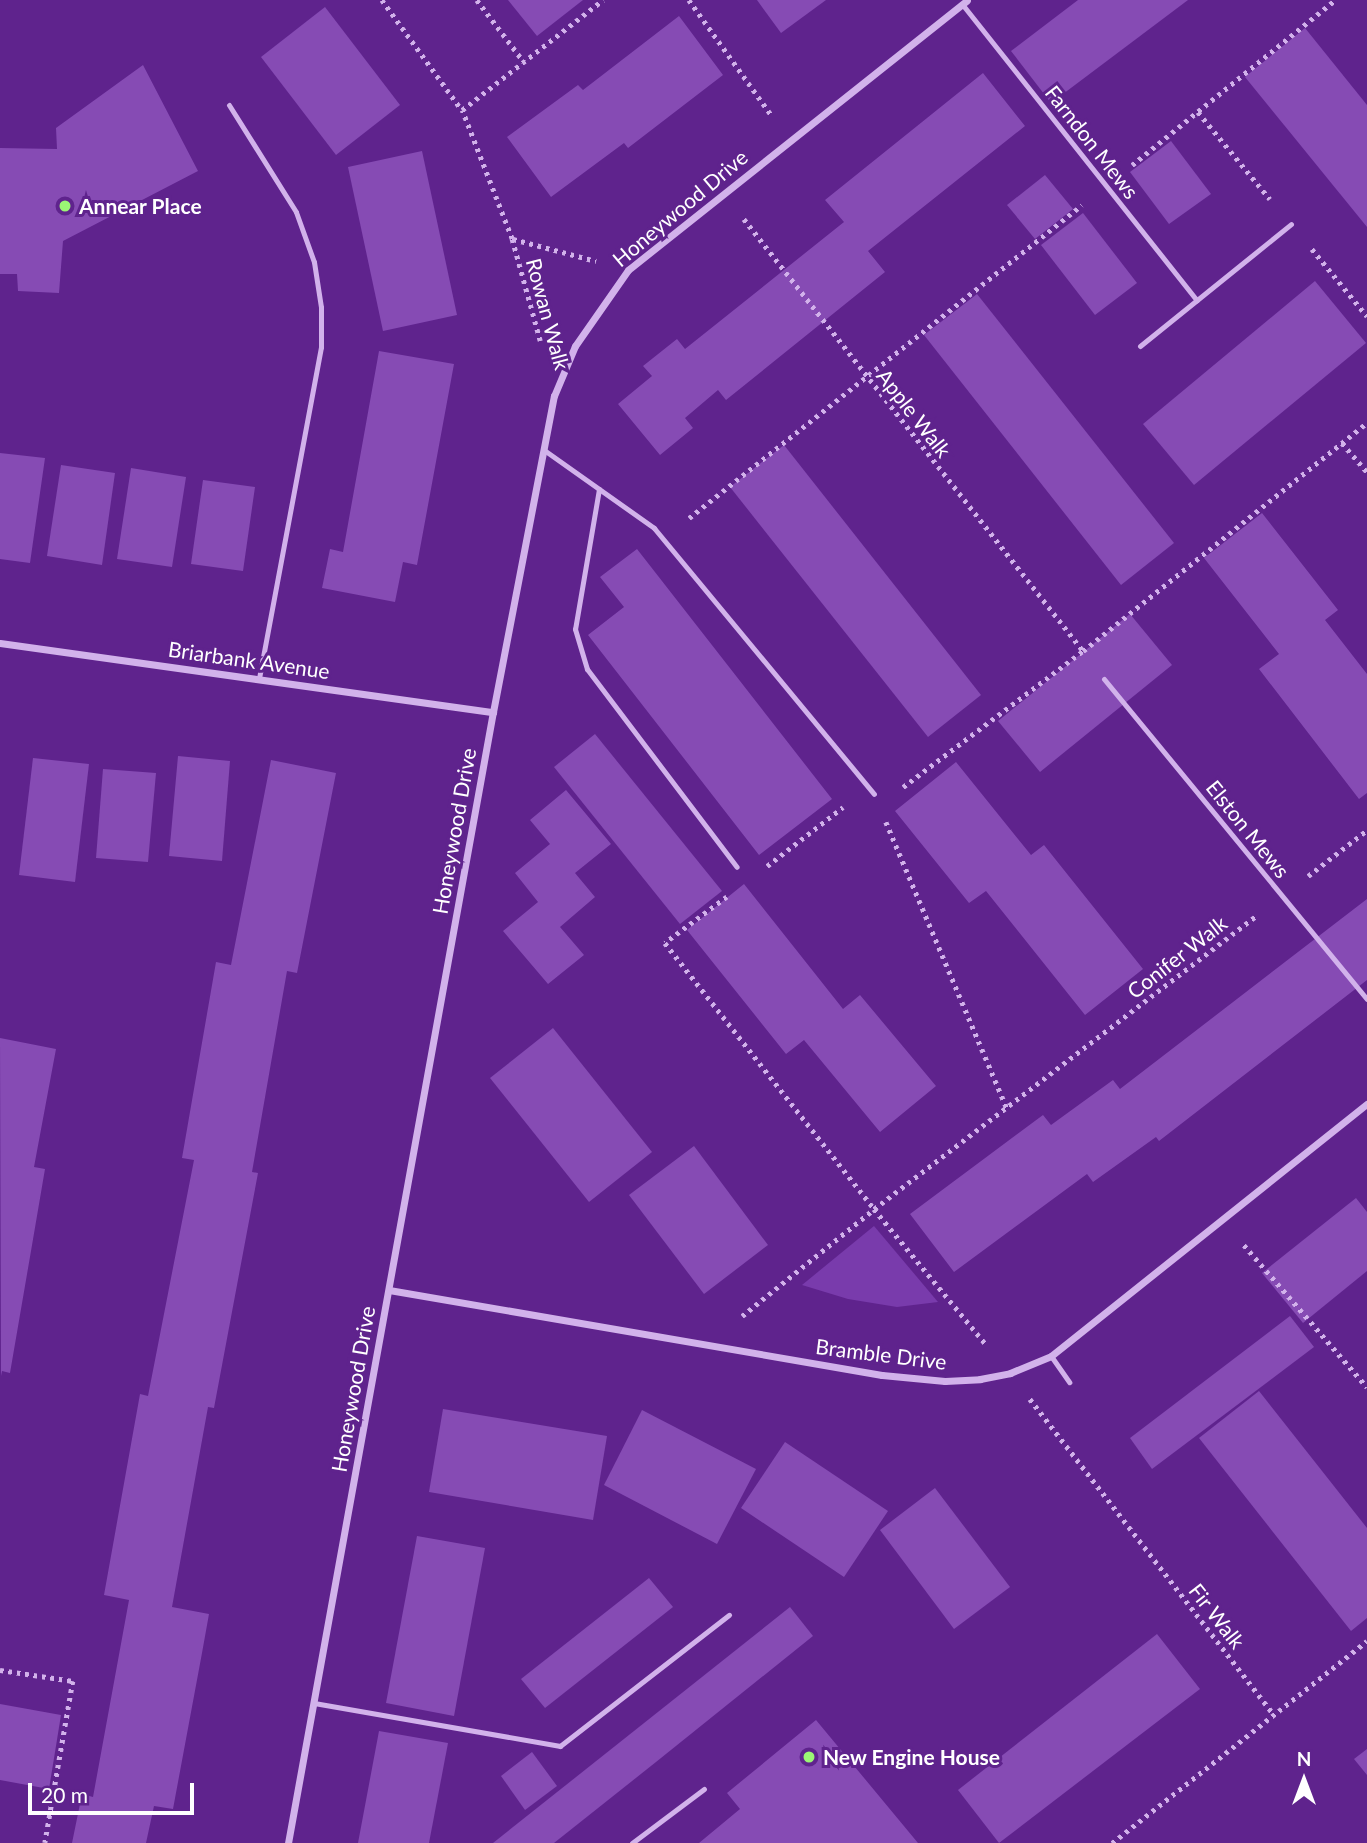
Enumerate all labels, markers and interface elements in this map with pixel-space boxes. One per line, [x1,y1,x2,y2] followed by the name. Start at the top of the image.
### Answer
[1040,80,1144,204] street label: Farndon Mews
[607,144,753,272] street label: Honeywood Drive
[79,193,202,219] place label: Annear Place
[57,198,73,214] marker: Annear Place
[521,255,575,373] street label: Rowan Walk
[872,364,956,462] street label: Apple Walk
[166,636,332,684] street label: Briarbank Avenue
[427,746,481,916] street label: Honeywood Drive
[1201,775,1295,883] street label: Elston Mews
[1122,910,1232,1004] street label: Conifer Walk
[326,1304,380,1474] street label: Honeywood Drive
[814,1333,948,1375] street label: Bramble Drive
[1184,1578,1250,1654] street label: Fir Walk
[823,1744,1000,1770] place label: New Engine House
[1269,1745,1339,1815] north arrow
[1297,1747,1311,1770] text: N
[801,1749,817,1765] marker: New Engine House
[32,1770,198,1814] scale bar
[41,1782,88,1807] text: 20 m

